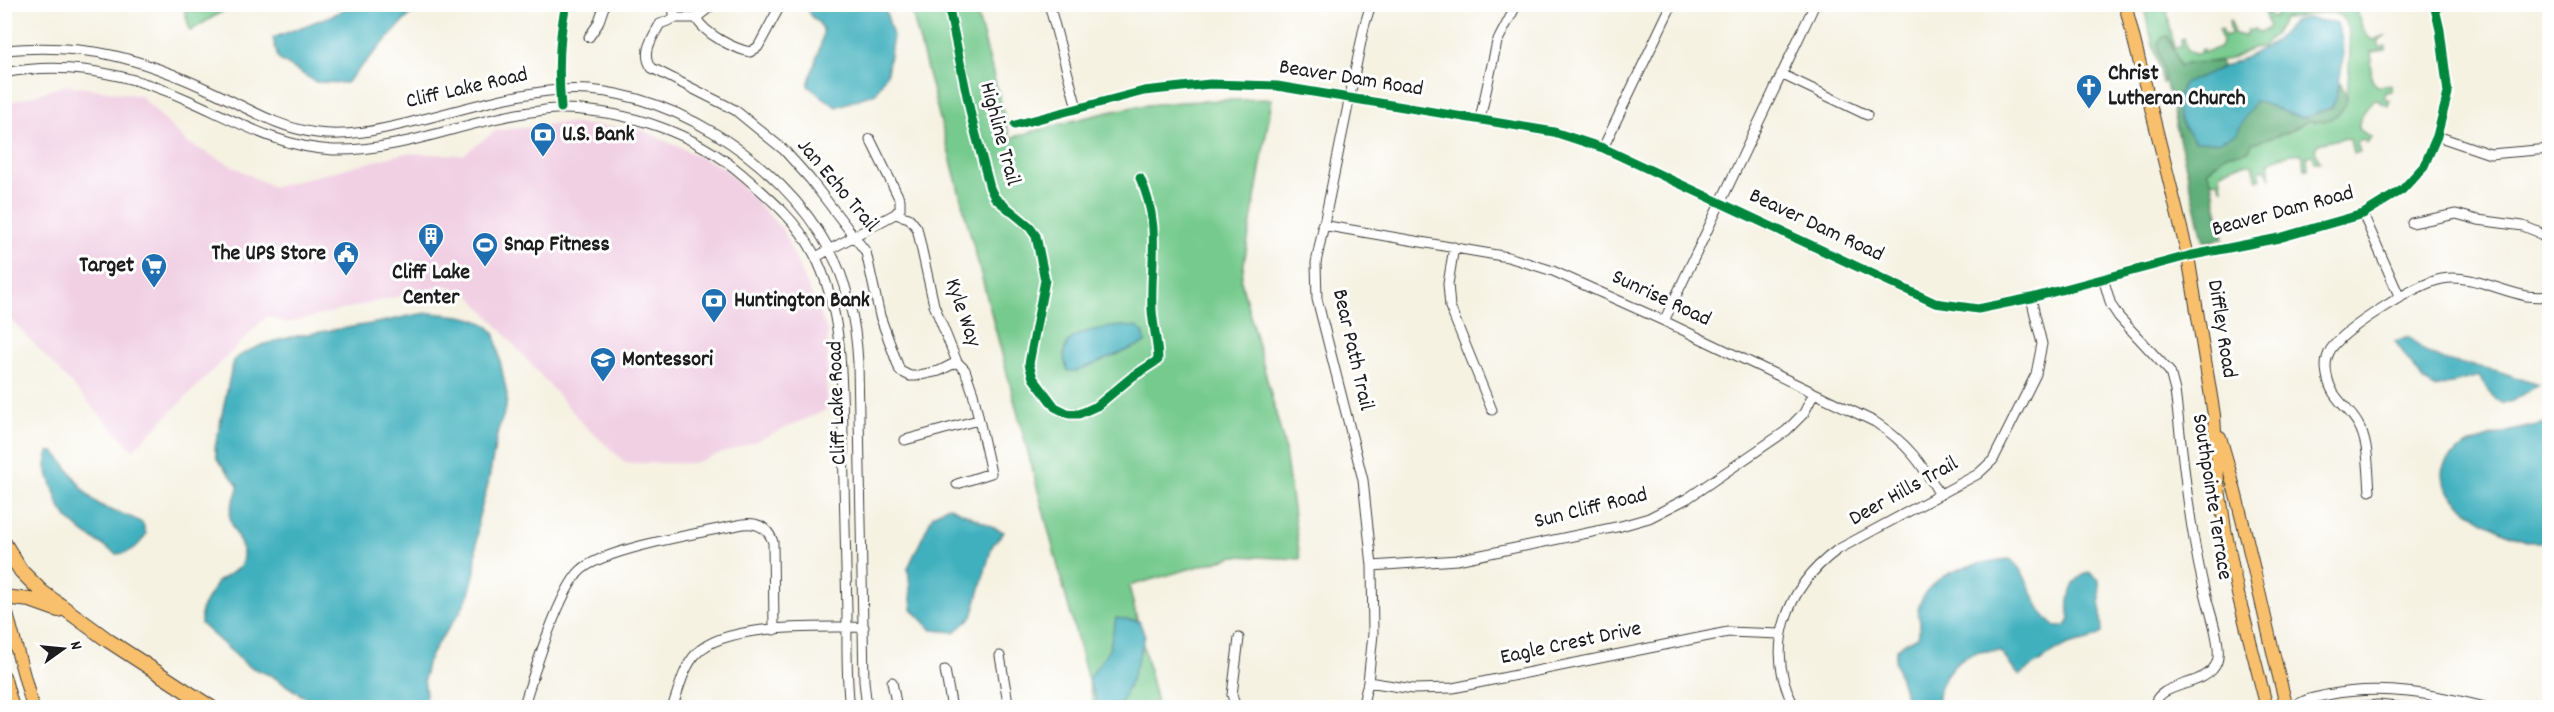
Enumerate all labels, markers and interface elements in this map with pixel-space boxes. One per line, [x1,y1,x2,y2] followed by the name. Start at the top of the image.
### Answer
[1277,52,1425,106] street label: Beaver Dam Road
[2108,59,2246,115] place label: Christ Lutheran Church
[403,60,531,118] street label: Cliff Lake Road
[2074,72,2104,110] church icon: Christ Lutheran Church
[970,79,1028,189] street label: Highline Trail
[528,120,558,158] bank icon: U.S. Bank
[562,120,635,151] place label: U.S. Bank
[789,132,885,240] street label: Jan Echo Trail
[2209,178,2357,246] street label: Beaver Dam Road
[1744,181,1888,271] street label: Beaver Dam Road
[416,221,446,259] building icon: Cliff Lake Center
[470,230,500,268] sports icon: Snap Fitness
[504,230,610,261] place label: Snap Fitness
[212,239,326,270] place label: The UPS Store
[331,239,361,277] public building icon: The UPS Store
[79,251,135,282] place label: Target
[139,251,169,289] supermarket icon: Target
[392,258,470,314] place label: Cliff Lake Center
[1606,262,1716,336] street label: Sunrise Road
[936,274,989,353] street label: Kyle Way
[2198,278,2244,380] street label: Diffley Road
[699,286,729,324] bank icon: Huntington Bank
[734,286,870,317] place label: Huntington Bank
[1323,286,1381,414] street label: Bear Path Trail
[820,340,856,466] street label: Cliff Lake Road
[588,345,618,383] school or university icon: Montessori
[622,345,713,376] place label: Montessori
[2183,412,2239,582] street label: Southpointe Terrace
[1844,449,1964,535] street label: Deer Hills Trail
[1531,480,1651,538] street label: Sun Cliff Road
[1498,614,1644,674] street label: Eagle Crest Drive
[33,619,93,679] north arrow
[63,639,87,653] text: N

